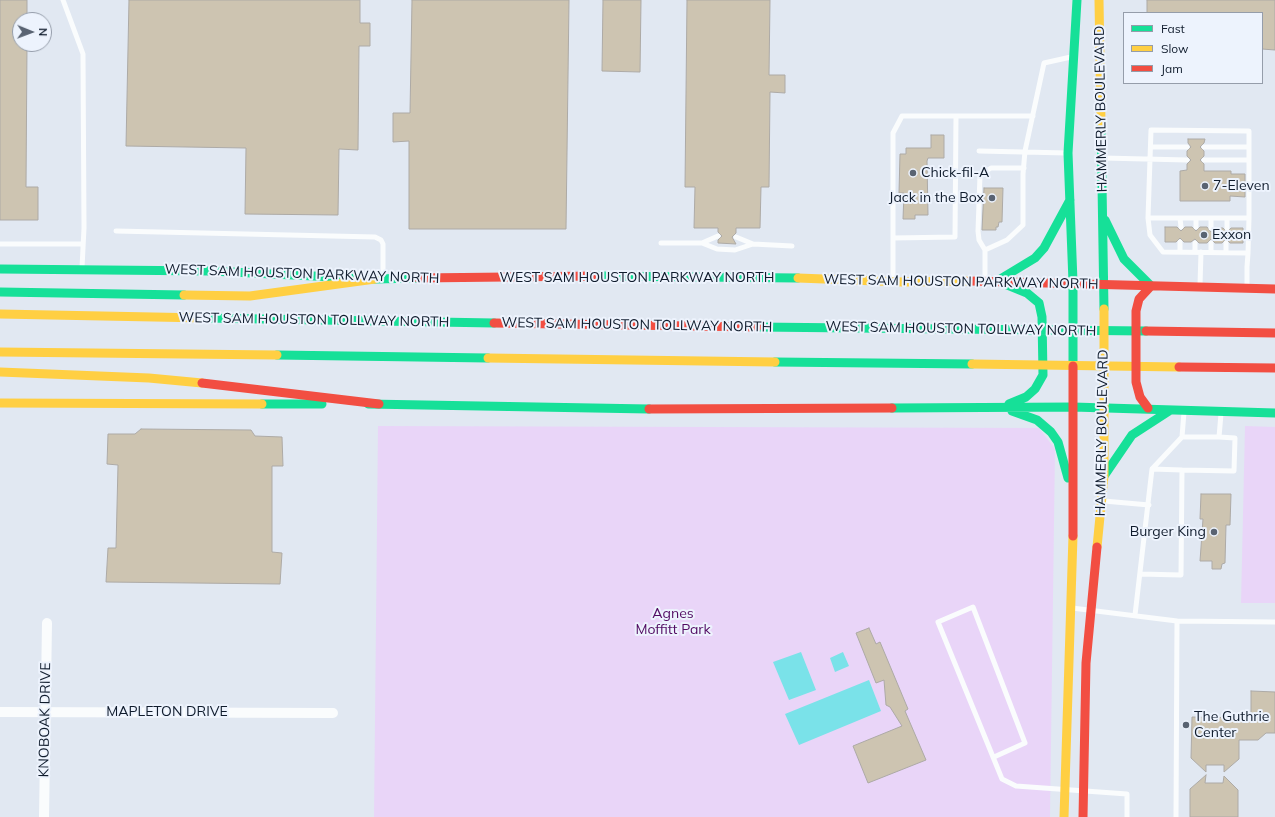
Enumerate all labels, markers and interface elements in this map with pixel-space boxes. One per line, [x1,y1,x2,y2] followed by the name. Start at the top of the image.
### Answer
[12,12,52,52] north arrow
[1123,12,1263,84] legend
[1161,21,1185,36] text: Fast
[1091,25,1111,193] street label: HAMMERLY BOULEVARD
[36,28,50,36] text: N
[1161,41,1189,56] text: Slow
[1161,61,1183,76] text: Jam
[921,165,989,181] place label: Chick-fil-A
[908,168,918,178] marker: Chick-fil-A
[1213,178,1270,194] place label: 7-Eleven
[1200,181,1210,191] marker: 7-Eleven
[889,190,984,206] place label: Jack in the Box
[987,193,997,203] marker: Jack in the Box
[1212,227,1251,243] place label: Exxon
[1199,230,1209,240] marker: Exxon
[164,261,440,287] street label: WEST SAM HOUSTON PARKWAY NORTH
[500,270,774,286] street label: WEST SAM HOUSTON PARKWAY NORTH
[823,271,1099,293] street label: WEST SAM HOUSTON PARKWAY NORTH
[179,309,449,331] street label: WEST SAM HOUSTON TOLLWAY NORTH
[502,314,772,336] street label: WEST SAM HOUSTON TOLLWAY NORTH
[826,318,1096,340] street label: WEST SAM HOUSTON TOLLWAY NORTH
[1092,349,1112,517] street label: HAMMERLY BOULEVARD
[1130,524,1206,540] place label: Burger King
[1209,527,1219,537] marker: Burger King
[635,606,711,638] park label: Agnes Moffitt Park
[36,662,54,778] street label: KNOBOAK DRIVE
[106,704,228,720] street label: MAPLETON DRIVE
[1194,709,1269,742] place label: The Guthrie Center
[1181,720,1191,730] marker: The Guthrie Center

